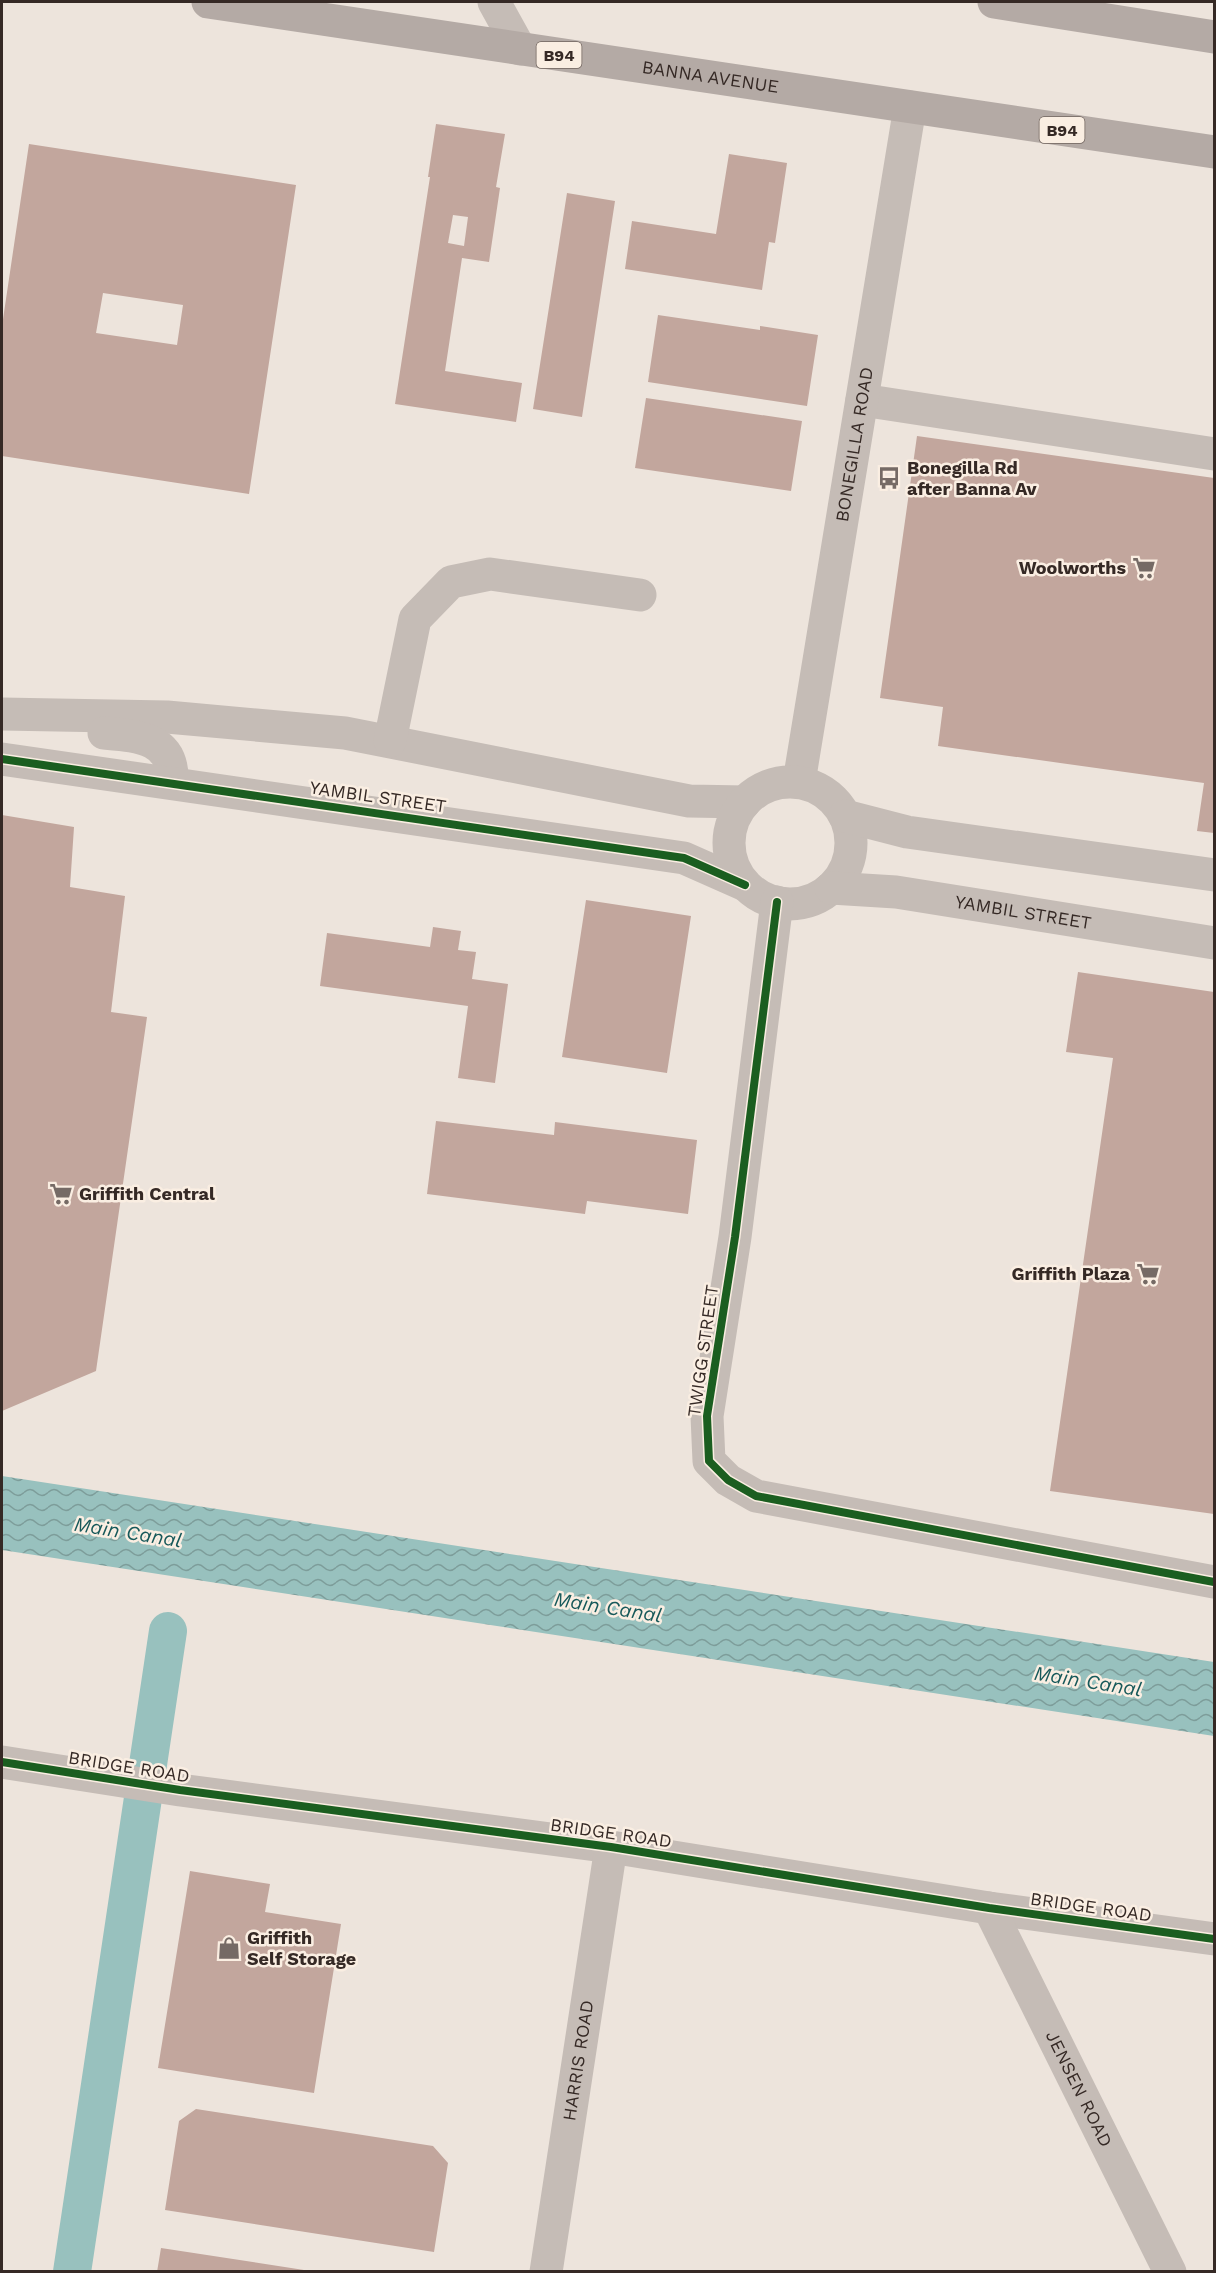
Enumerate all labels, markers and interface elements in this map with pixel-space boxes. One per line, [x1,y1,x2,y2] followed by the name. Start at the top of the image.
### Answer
[536,42,582,68] road number: B94
[641,56,780,97] street label: BANNA AVENUE
[1040,117,1084,143] road number: B94
[831,365,877,523] street label: BONEGILLA ROAD
[907,457,1037,499] place label: Bonegilla Rd after Banna Av
[876,465,902,491] bus stop icon: Bonegilla Rd after Banna Av
[1131,555,1157,581] supermarket icon: Woolworths
[1019,557,1126,578] place label: Woolworths
[308,777,448,816] street label: YAMBIL STREET
[954,891,1093,933] street label: YAMBIL STREET
[48,1181,74,1207] supermarket icon: Griffith Central
[79,1183,215,1204] place label: Griffith Central
[1135,1261,1161,1287] supermarket icon: Griffith Plaza
[1011,1263,1131,1284] place label: Griffith Plaza
[683,1283,722,1418] street label: TWIGG STREET
[72,1512,184,1552] water label: Main Canal
[552,1587,664,1627] water label: Main Canal
[1032,1661,1144,1701] water label: Main Canal
[67,1747,191,1786] street label: BRIDGE ROAD
[549,1814,673,1851] street label: BRIDGE ROAD
[1029,1888,1153,1925] street label: BRIDGE ROAD
[247,1927,356,1969] place label: Griffith Self Storage
[216,1935,242,1961] shop icon: Griffith Self Storage
[558,1999,597,2122] street label: HARRIS ROAD
[1042,2027,1117,2150] street label: JENSEN ROAD

